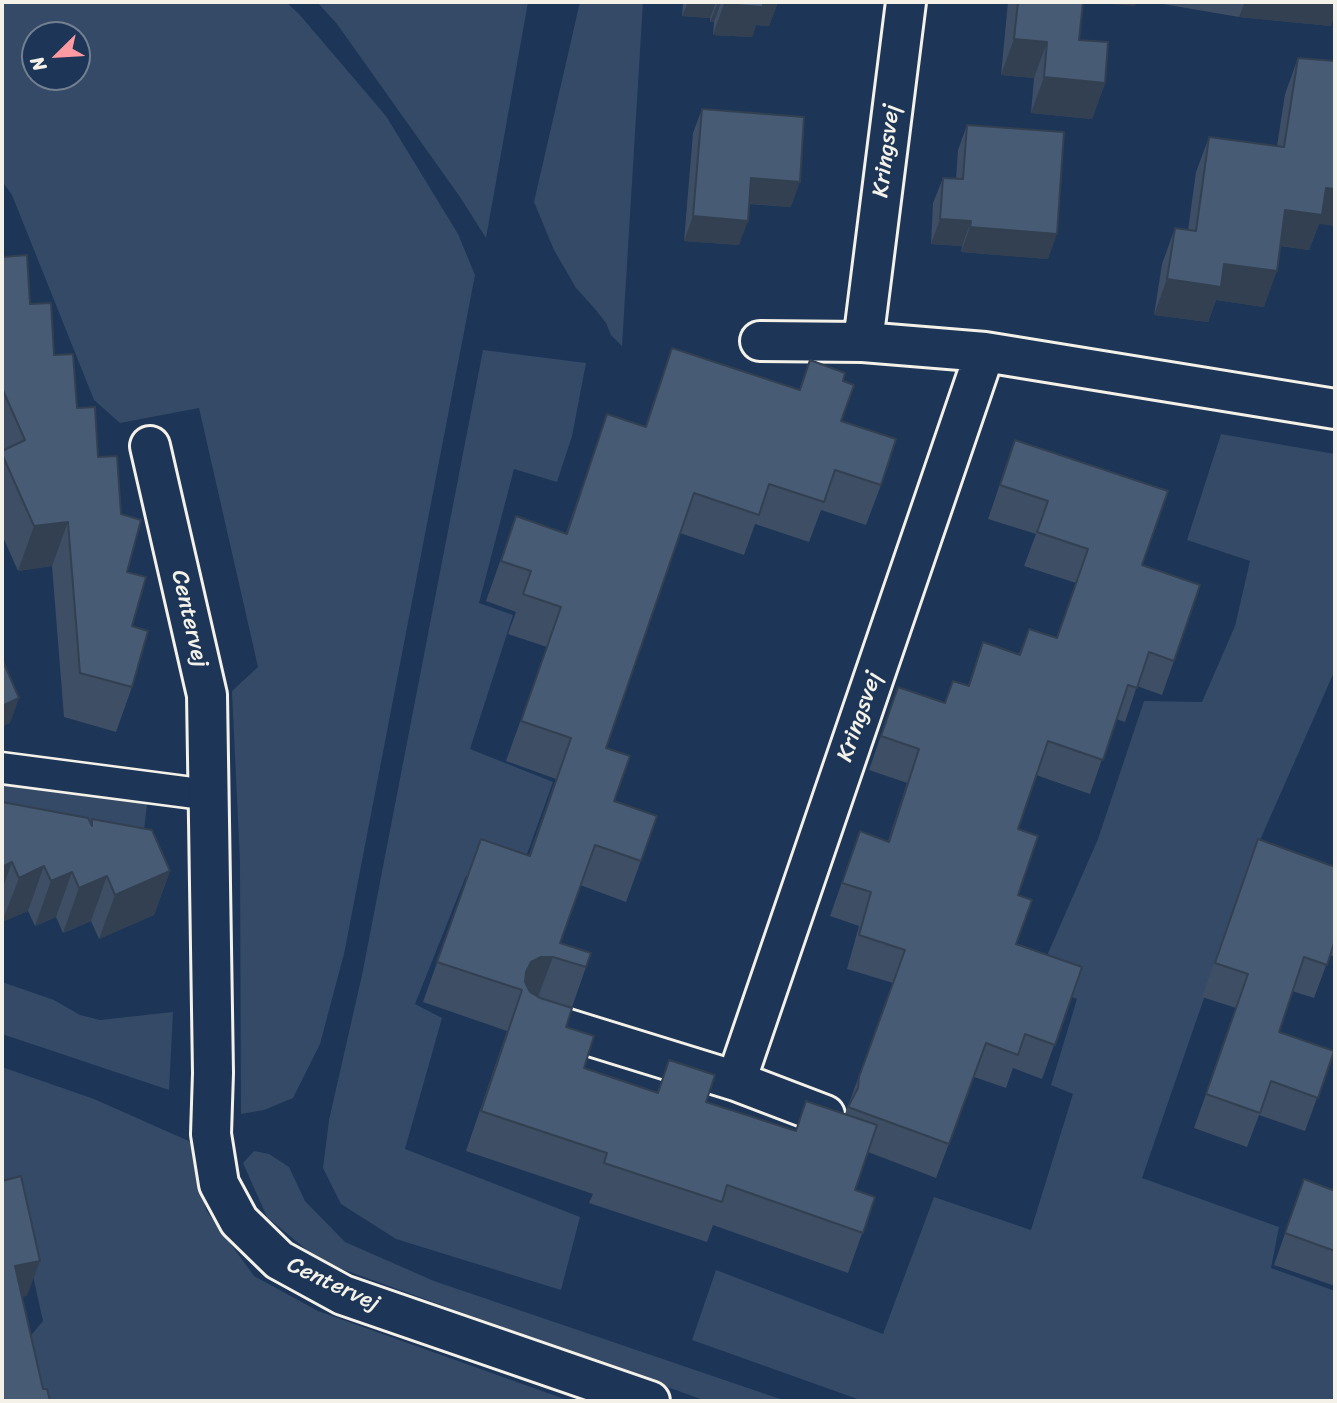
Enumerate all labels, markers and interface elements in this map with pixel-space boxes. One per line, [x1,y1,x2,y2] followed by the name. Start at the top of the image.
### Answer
[21,21,91,91] north arrow
[20,51,56,77] text: N
[868,103,906,199] street label: Kringsvej
[164,568,214,670] street label: Centervej
[832,668,888,766] street label: Kringsvej
[282,1252,384,1318] street label: Centervej

